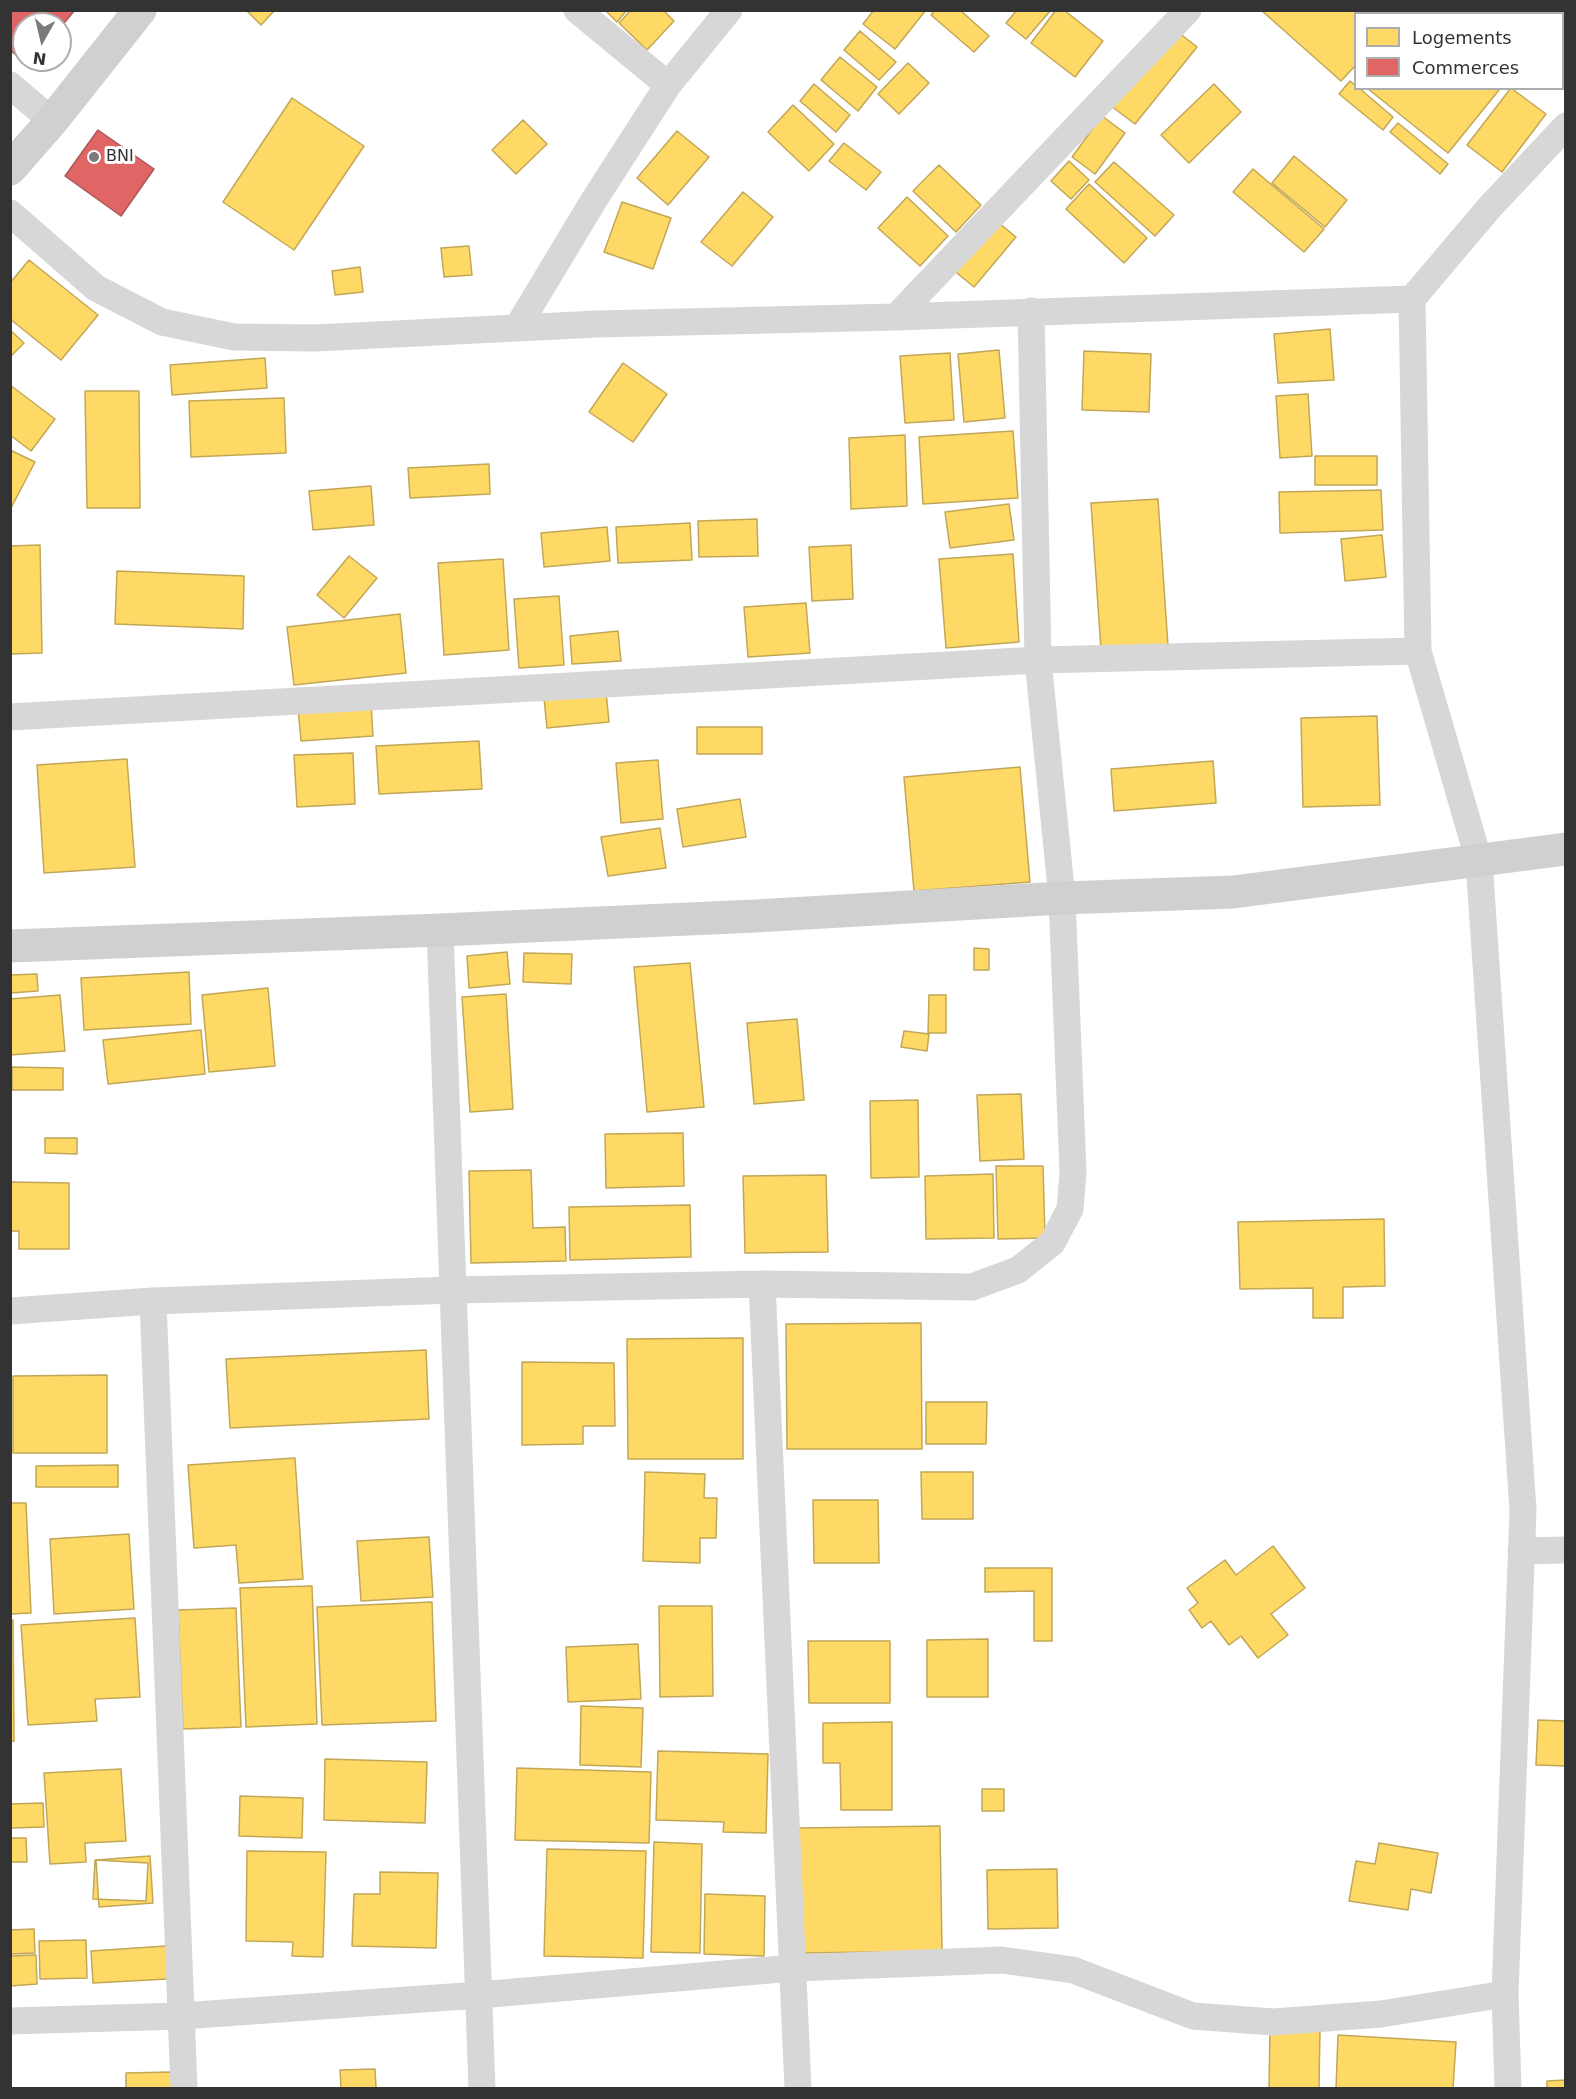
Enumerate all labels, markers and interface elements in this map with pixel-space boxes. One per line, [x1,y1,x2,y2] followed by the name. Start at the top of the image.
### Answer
[12,12,72,72] north arrow
[1354,12,1564,90] legend
[1412,27,1512,48] text: Logements
[32,48,48,69] text: N
[1412,57,1519,78] text: Commerces
[106,147,134,167] place label: BNI
[87,150,101,164] marker: BNI

